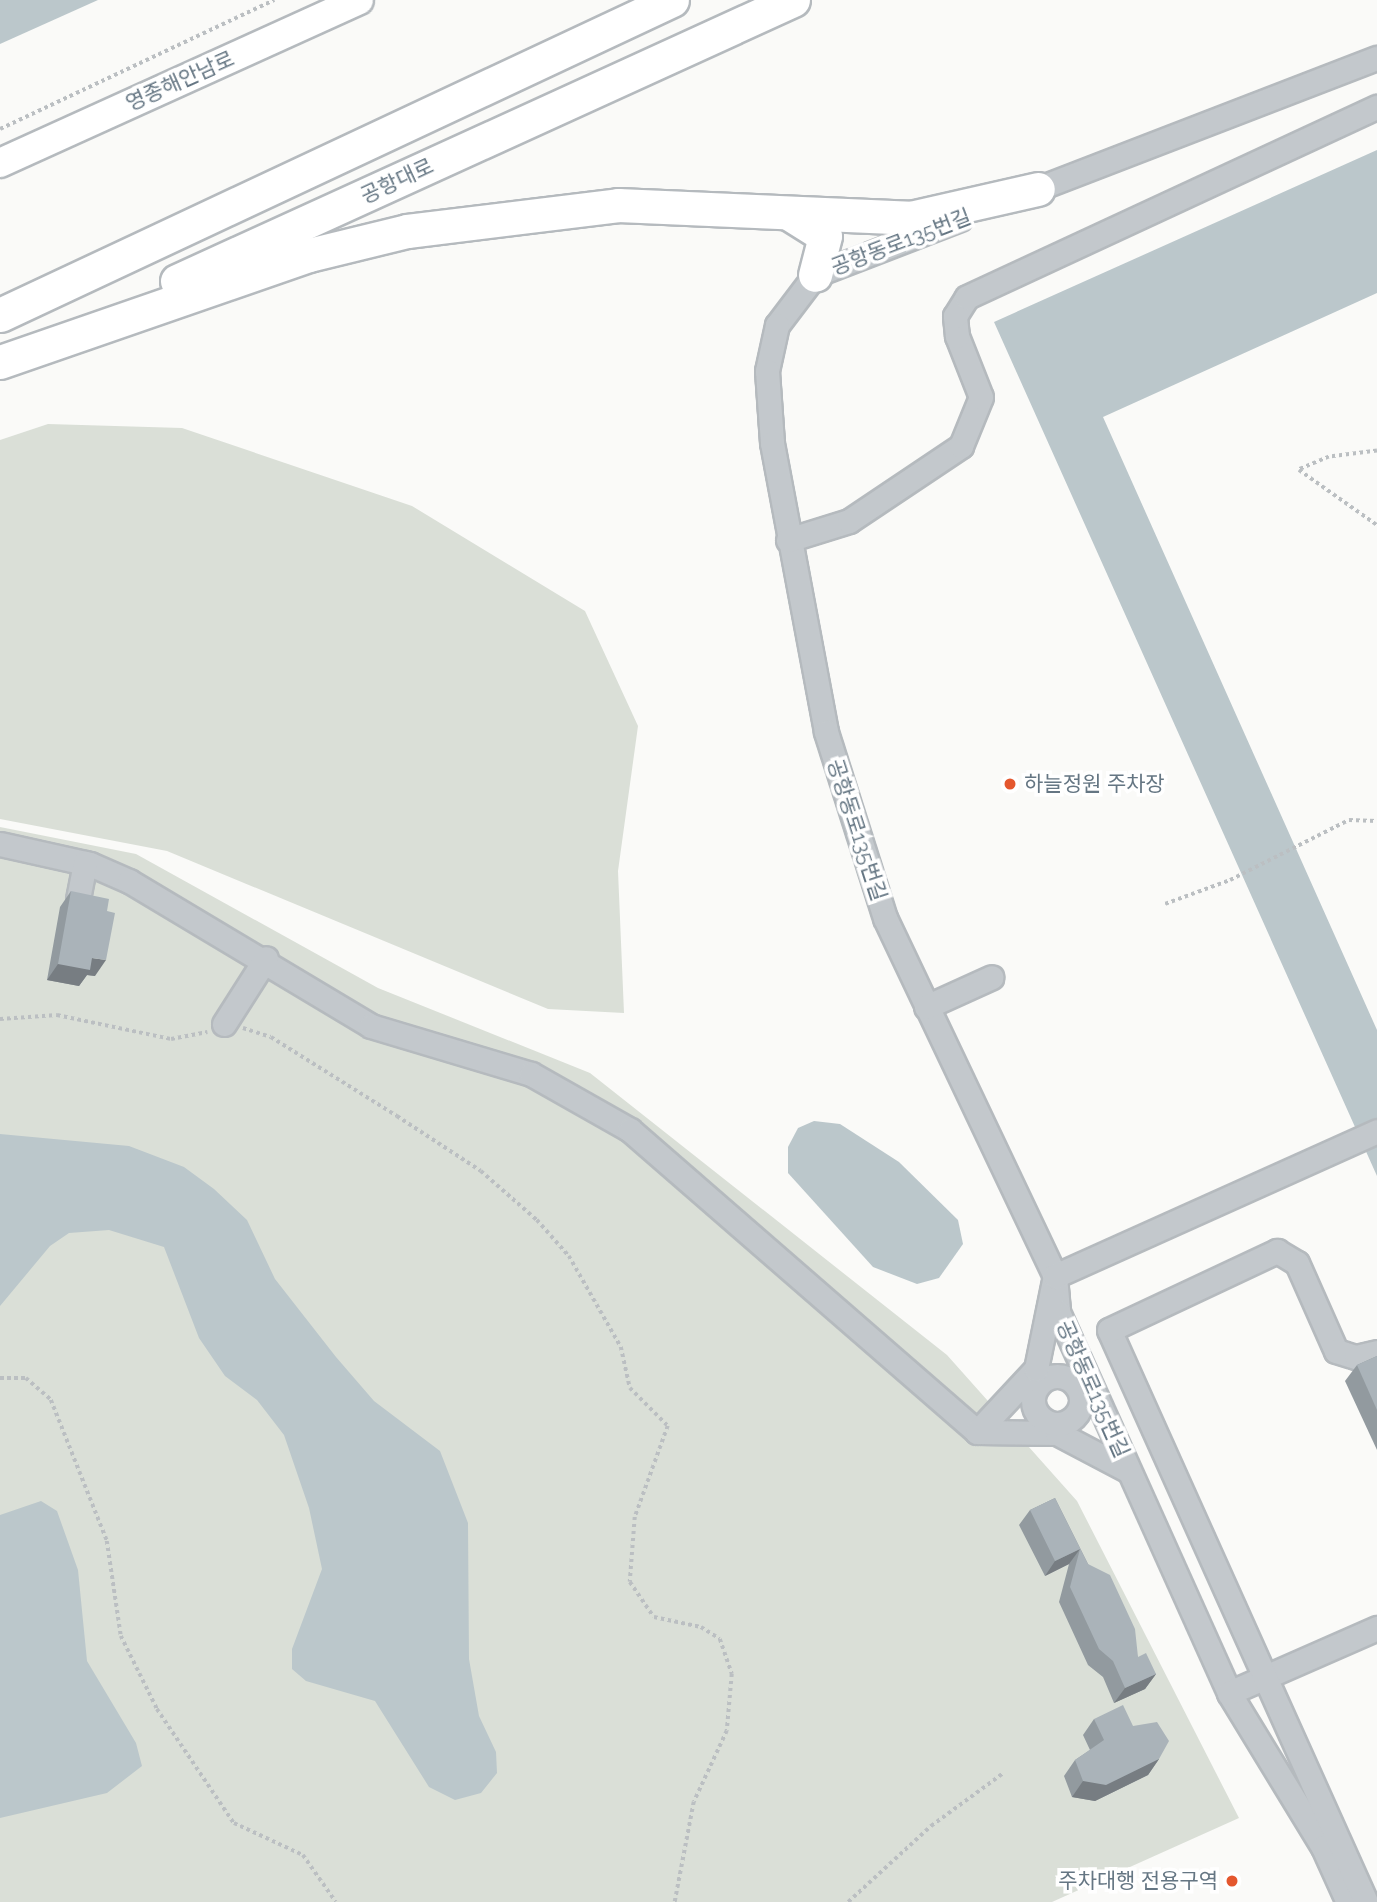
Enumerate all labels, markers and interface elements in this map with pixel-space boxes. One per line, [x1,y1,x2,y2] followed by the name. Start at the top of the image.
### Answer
[122,46,238,116] street label: 영종해안남로
[357,153,437,209] street label: 공항대로
[828,204,974,280] street label: 공항동로135번길
[822,756,892,904] street label: 공항동로135번길
[1024,771,1165,797] place label: 하늘정원 주차장
[1002,776,1018,792] marker: 하늘정원 주차장
[1051,1316,1135,1462] street label: 공항동로135번길
[1058,1868,1218,1894] place label: 주차대행 전용구역
[1224,1873,1240,1889] marker: 주차대행 전용구역

